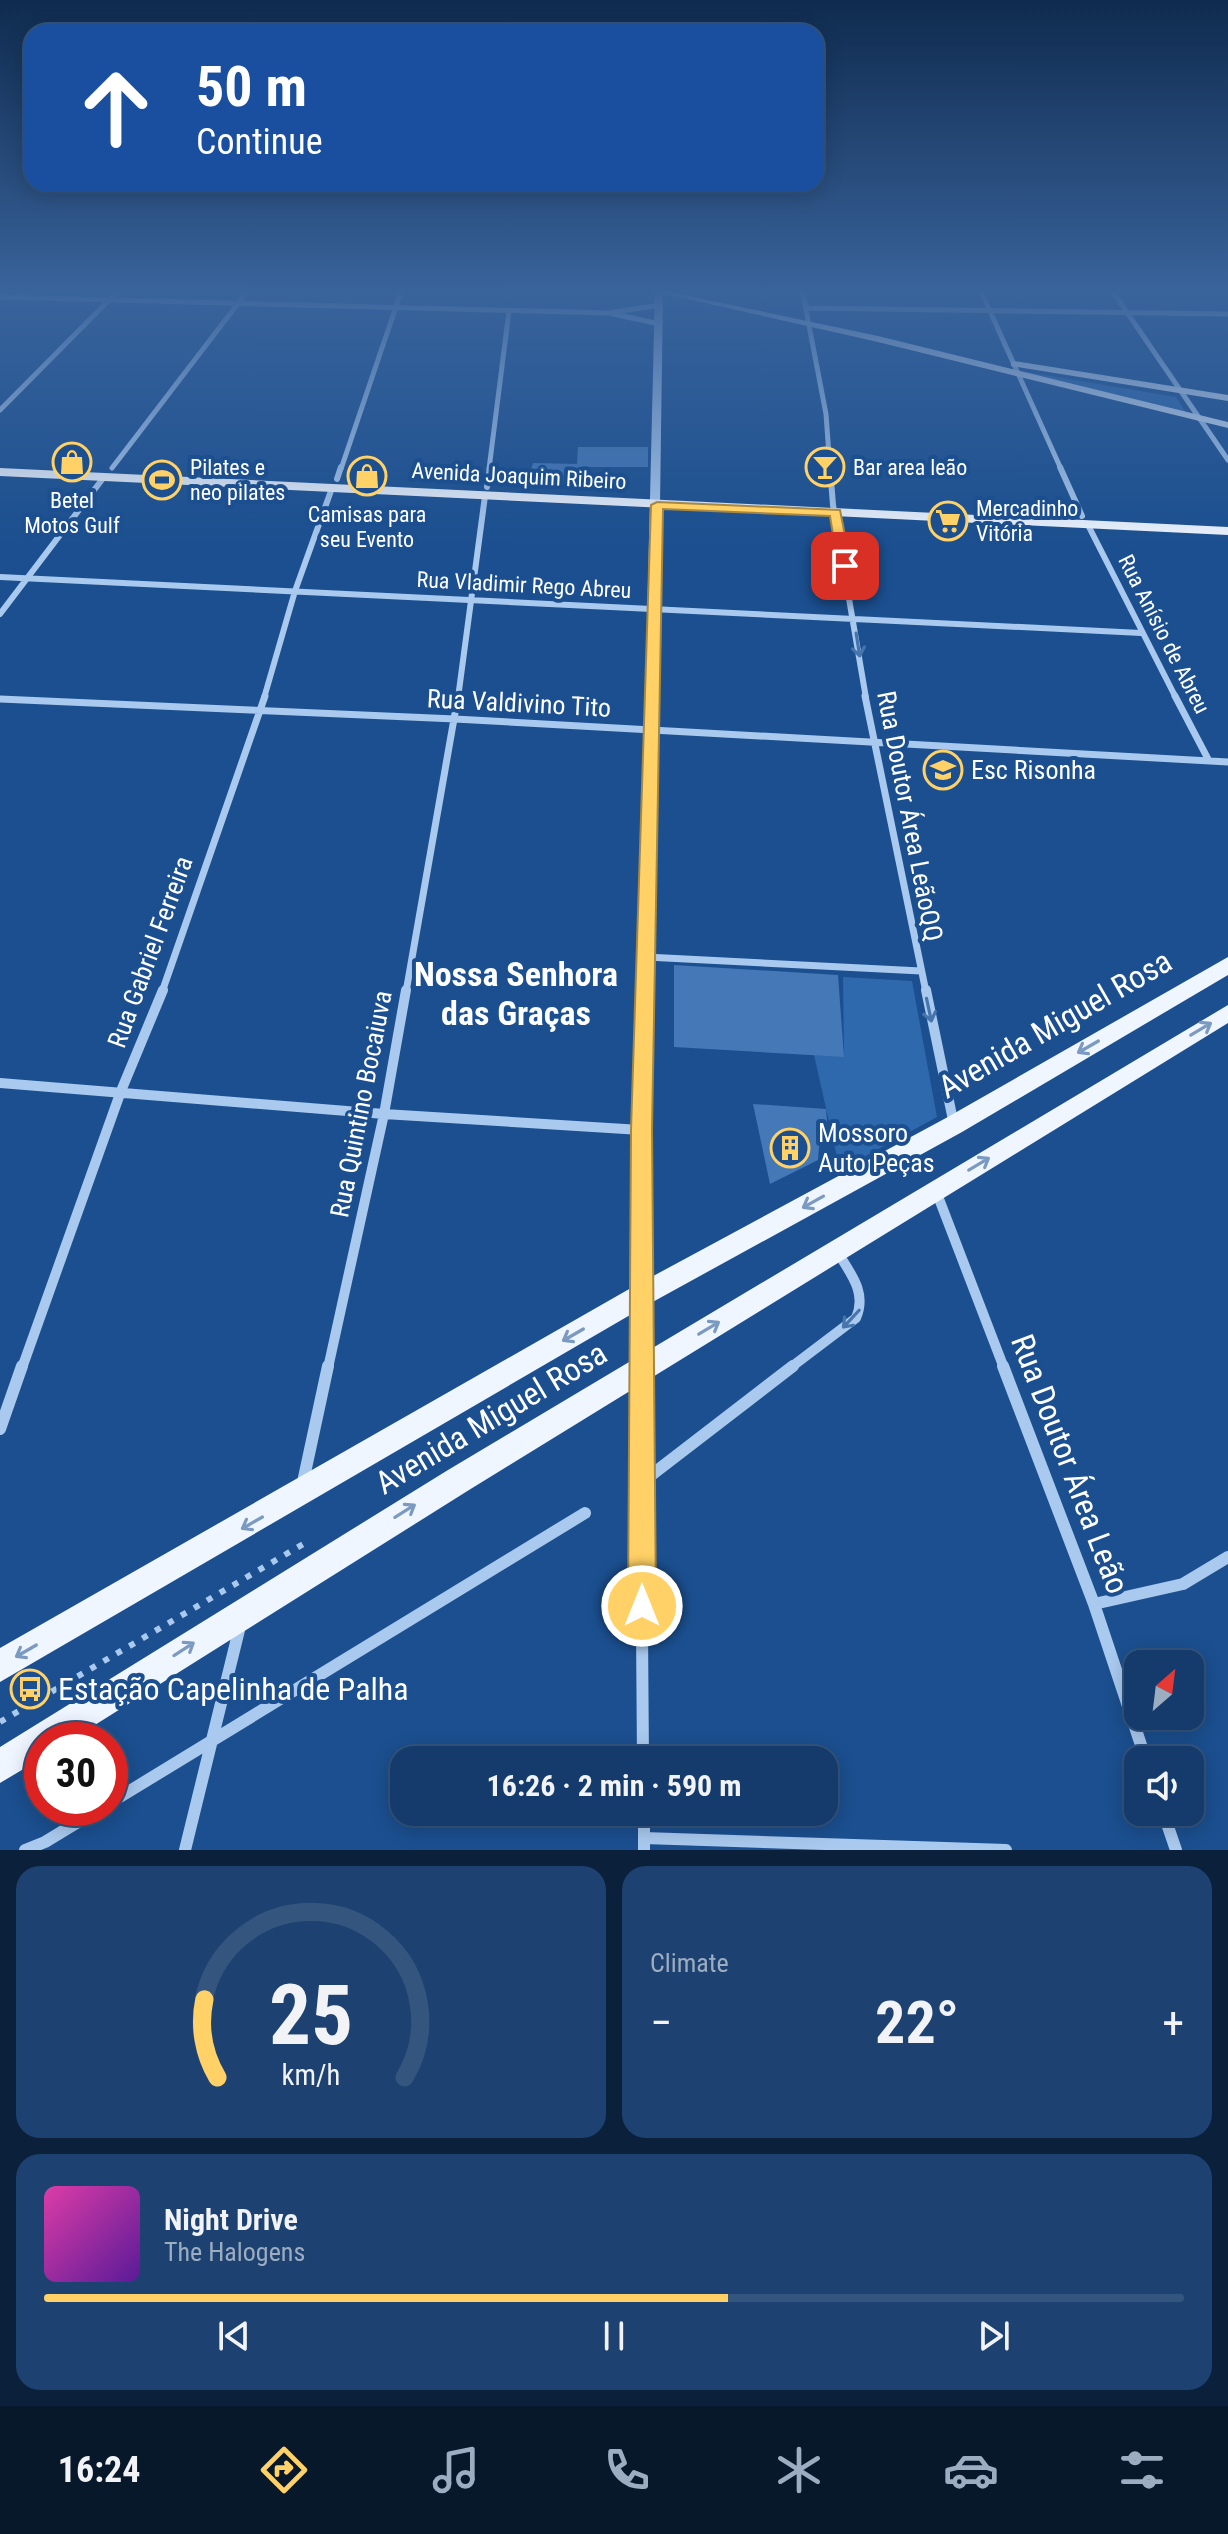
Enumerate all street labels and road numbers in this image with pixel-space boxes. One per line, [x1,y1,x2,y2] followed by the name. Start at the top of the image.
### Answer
[411,458,627,494] street label: Avenida Joaquim Ribeiro
[1113,550,1215,718] street label: Rua Anísio de Abreu
[416,567,632,603] street label: Rua Vladimir Rego Abreu
[426,683,612,723] street label: Rua Valdivino Tito
[871,688,949,944] street label: Rua Doutor Área LeãoQQ
[101,852,199,1052] street label: Rua Gabriel Ferreira
[932,942,1178,1106] street label: Avenida Miguel Rosa
[324,988,398,1220] street label: Rua Quintino Bocaiuva
[1003,1329,1137,1599] street label: Rua Doutor Área Leão
[369,1334,613,1502] street label: Avenida Miguel Rosa

